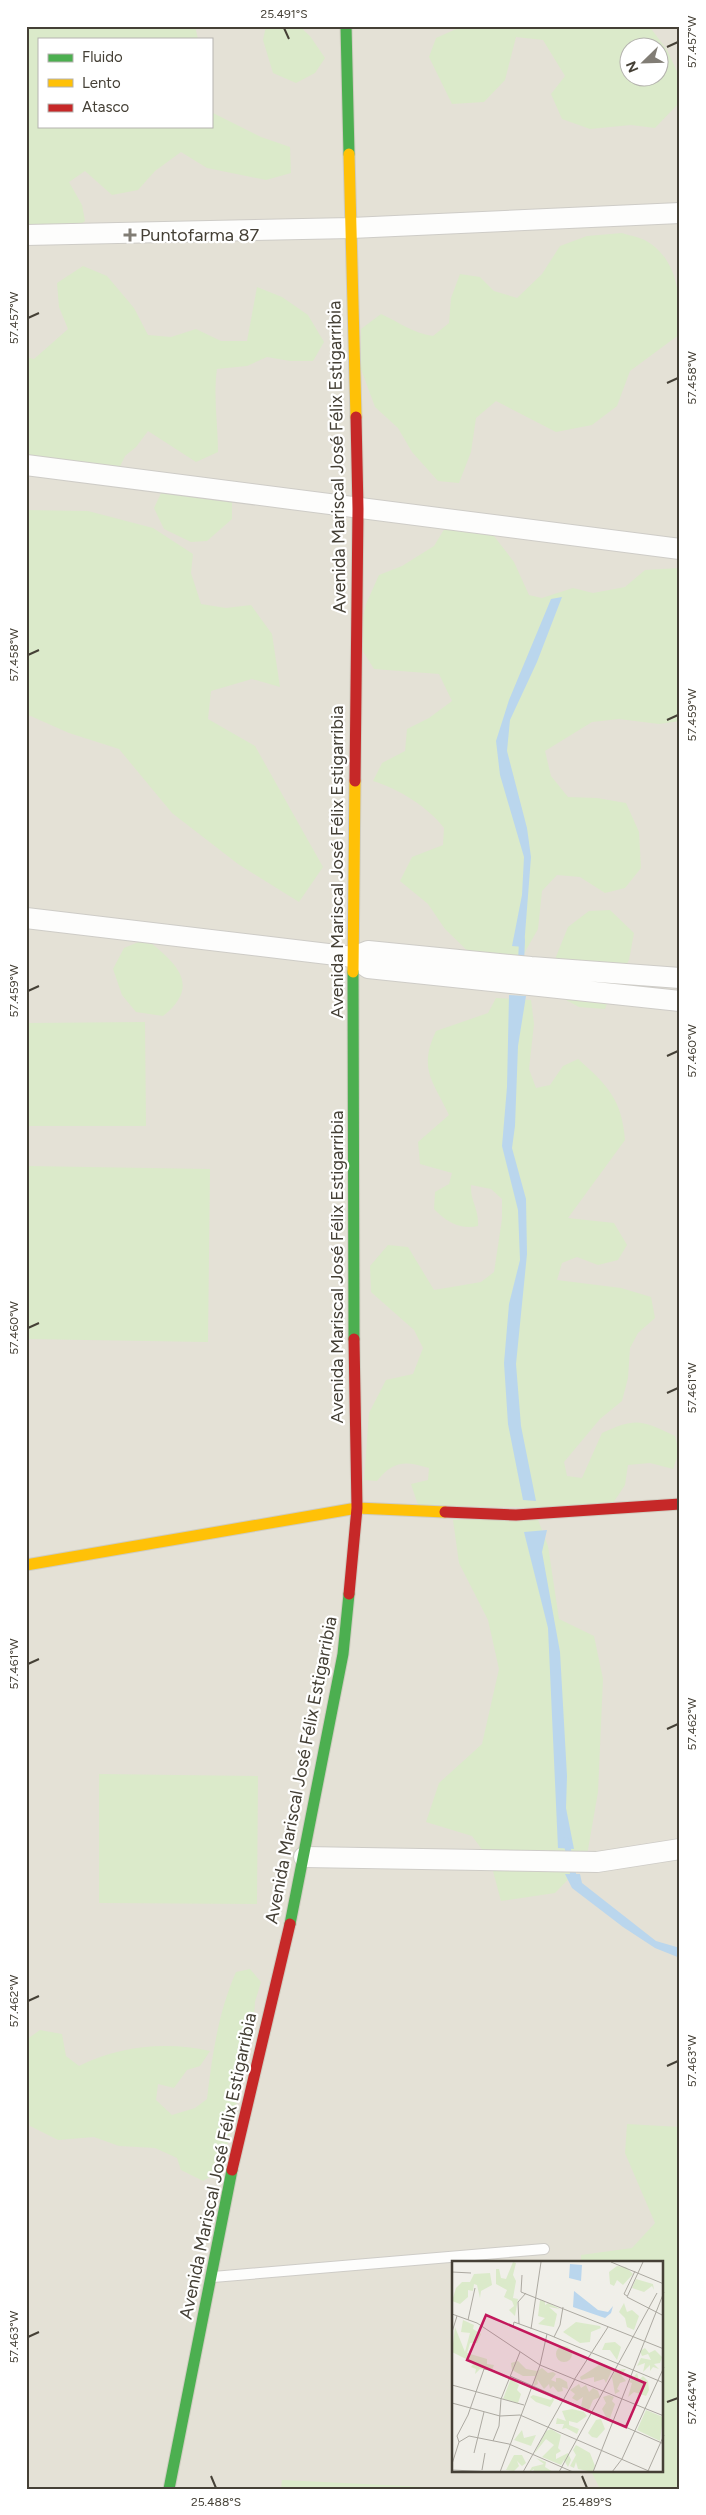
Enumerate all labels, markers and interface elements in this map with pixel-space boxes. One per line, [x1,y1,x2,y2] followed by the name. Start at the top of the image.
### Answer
[260,7,308,21] text: 25.491°S
[685,15,699,68] text: 57.457°W
[38,38,212,128] legend
[618,38,668,88] north arrow
[82,48,123,66] text: Fluido
[623,59,642,75] text: N
[82,74,121,92] text: Lento
[82,98,130,116] text: Atasco
[140,224,259,246] place label: Puntofarma 87
[124,229,136,241] marker: Puntofarma 87
[7,291,21,344] text: 57.457°W
[323,300,351,614] street label: Avenida Mariscal José Félix Estigarribia
[685,351,699,405] text: 57.458°W
[7,628,21,682] text: 57.458°W
[685,688,699,741] text: 57.459°W
[326,706,348,1018] street label: Avenida Mariscal José Félix Estigarribia
[7,964,21,1017] text: 57.459°W
[685,1024,699,1078] text: 57.460°W
[326,1111,348,1423] street label: Avenida Mariscal José Félix Estigarribia
[7,1301,21,1355] text: 57.460°W
[685,1362,699,1414] text: 57.461°W
[260,1614,342,1926] street label: Avenida Mariscal José Félix Estigarribia
[7,1638,21,1690] text: 57.461°W
[685,1697,699,1750] text: 57.462°W
[7,1974,21,2027] text: 57.462°W
[175,2011,261,2321] street label: Avenida Mariscal José Félix Estigarribia
[685,2034,699,2087] text: 57.463°W
[452,2261,664,2472] inset map
[7,2310,21,2363] text: 57.463°W
[685,2371,699,2425] text: 57.464°W
[191,2495,241,2509] text: 25.488°S
[562,2495,612,2509] text: 25.489°S

